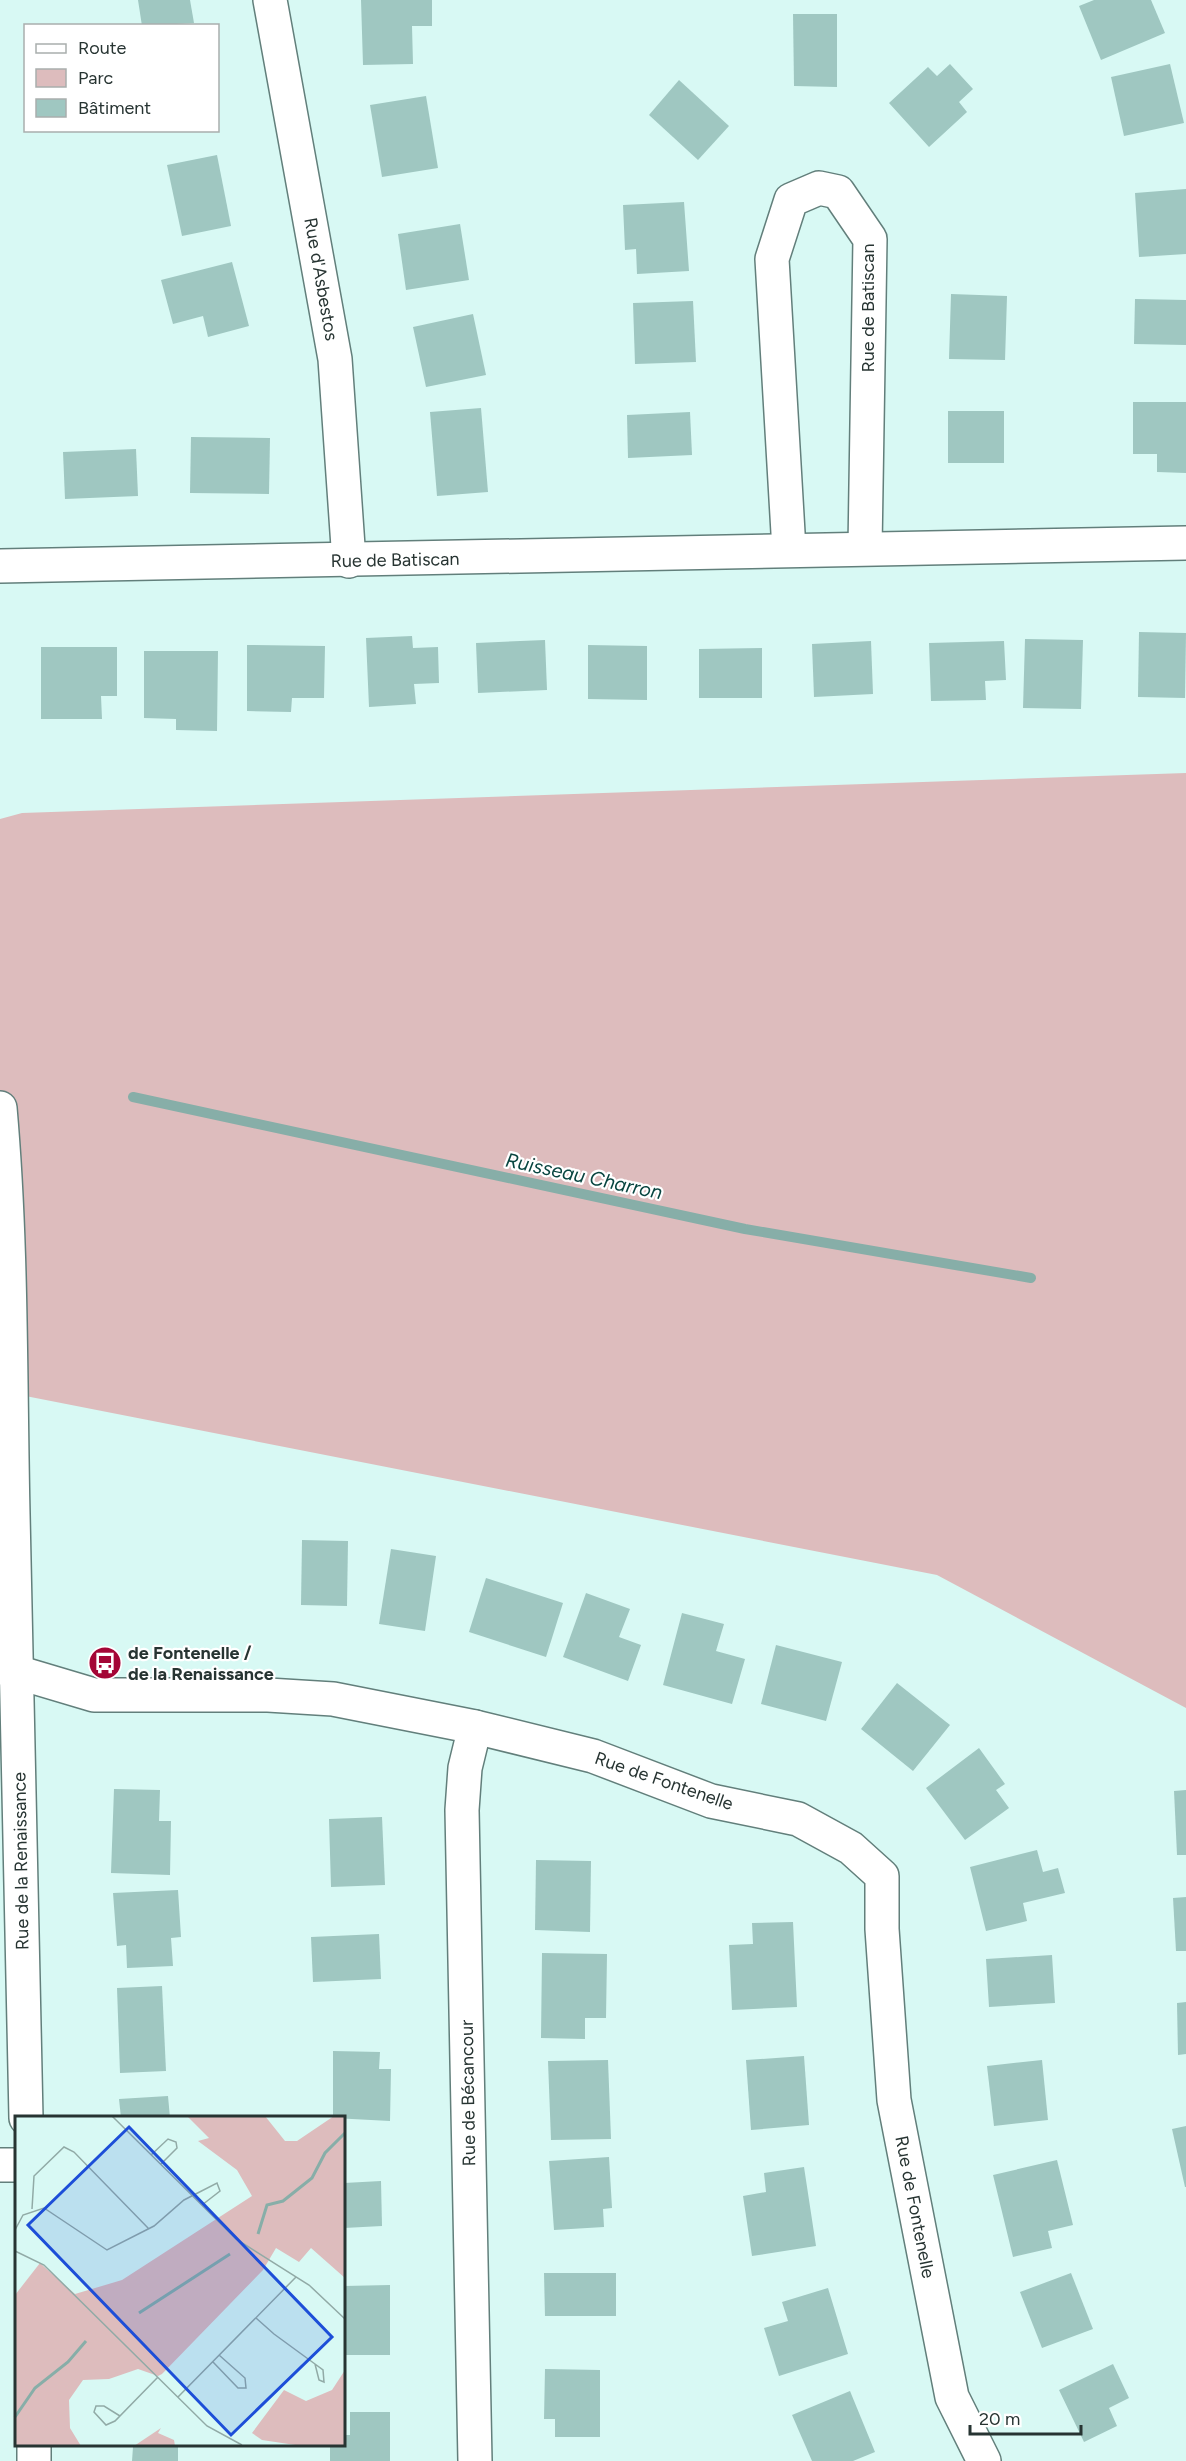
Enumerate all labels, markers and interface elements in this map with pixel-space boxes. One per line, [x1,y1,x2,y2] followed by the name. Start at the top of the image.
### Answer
[24,24,219,132] legend
[78,37,127,59] text: Route
[78,67,114,89] text: Parc
[78,97,151,119] text: Bâtiment
[299,216,343,342] street label: Rue d'Asbestos
[857,244,879,372] street label: Rue de Batiscan
[330,548,460,572] street label: Rue de Batiscan
[503,1148,665,1204] water label: Ruisseau Charron
[128,1642,274,1685] place label: de Fontenelle / de la Renaissance
[87,1645,123,1681] bus stop icon: de Fontenelle / de la Renaissance
[592,1747,736,1815] street label: Rue de Fontenelle
[8,1772,34,1950] street label: Rue de la Renaissance
[456,2020,480,2166] street label: Rue de Bécancour
[15,2116,345,2446] inset map
[890,2134,940,2280] street label: Rue de Fontenelle
[970,2398,1081,2436] scale bar
[979,2408,1020,2430] text: 20 m

